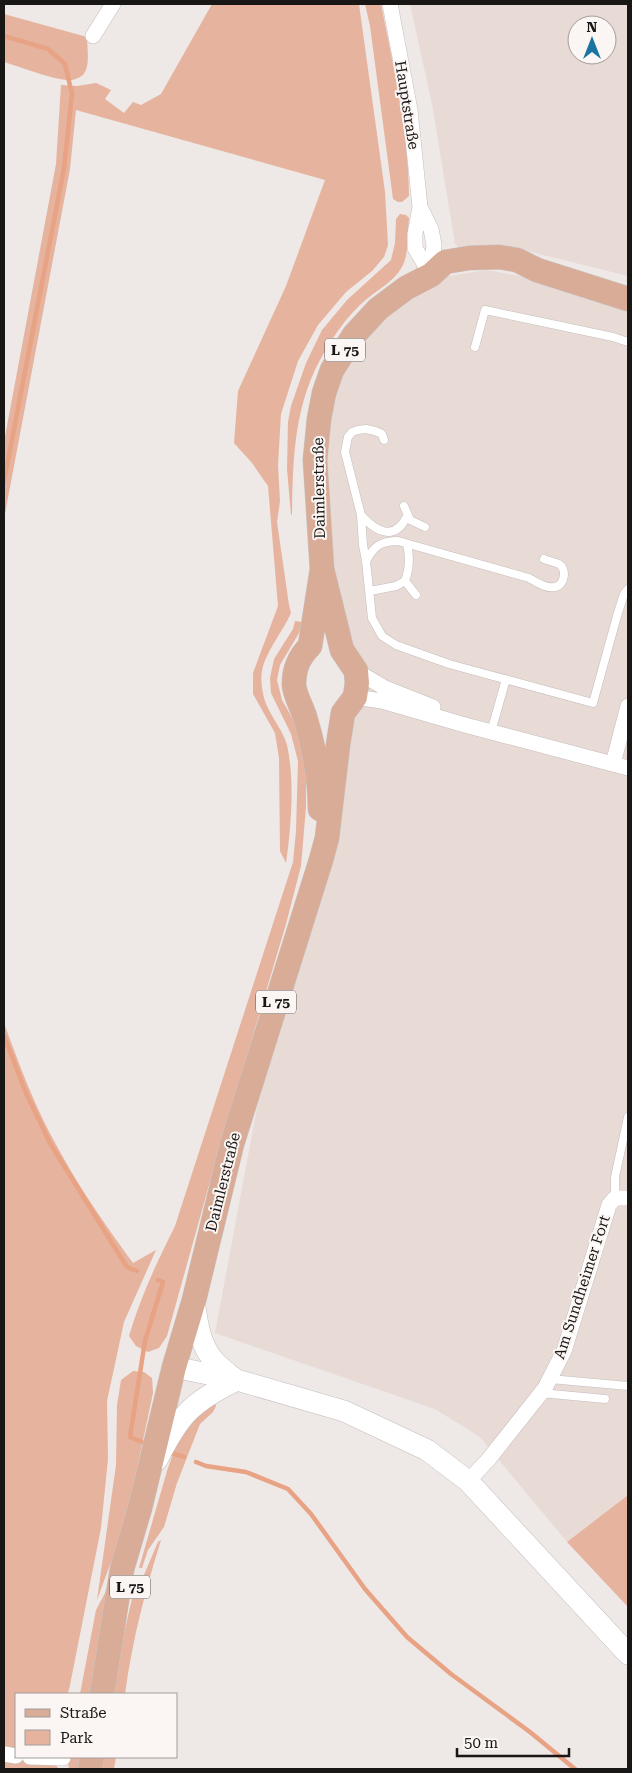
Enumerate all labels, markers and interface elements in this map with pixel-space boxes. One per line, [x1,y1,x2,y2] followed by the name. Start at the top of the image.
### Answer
[567,15,617,65] north arrow
[587,19,598,35] text: N
[391,59,423,151] street label: Hauptstraße
[325,338,365,362] road number: L 75
[309,437,329,539] street label: Daimlerstraße
[256,990,296,1014] road number: L 75
[202,1131,244,1233] street label: Daimlerstraße
[550,1212,614,1361] street label: Am Sundheimer Fort
[110,1575,150,1598] road number: L 75
[15,1693,178,1758] legend
[60,1704,107,1722] text: Straße
[457,1726,570,1758] scale bar
[60,1729,94,1747] text: Park
[464,1734,499,1752] text: 50 m

